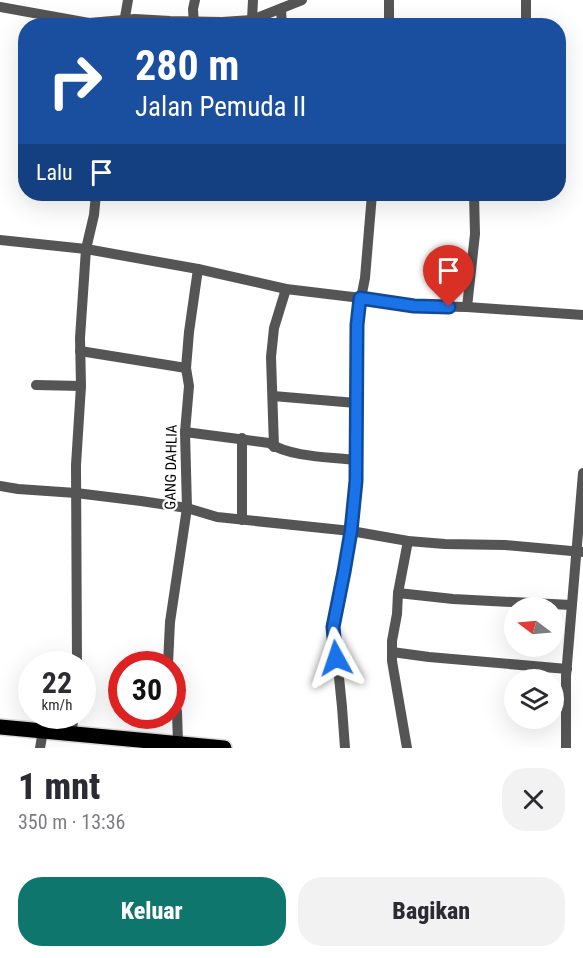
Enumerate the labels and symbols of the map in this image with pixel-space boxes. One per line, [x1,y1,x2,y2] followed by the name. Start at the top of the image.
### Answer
[423,245,474,307] pin
[161,424,181,510] street label: GANG DAHLIA
[504,597,564,657] north arrow
[304,626,368,690] position arrow
[108,651,186,729] speed limit sign: 30

